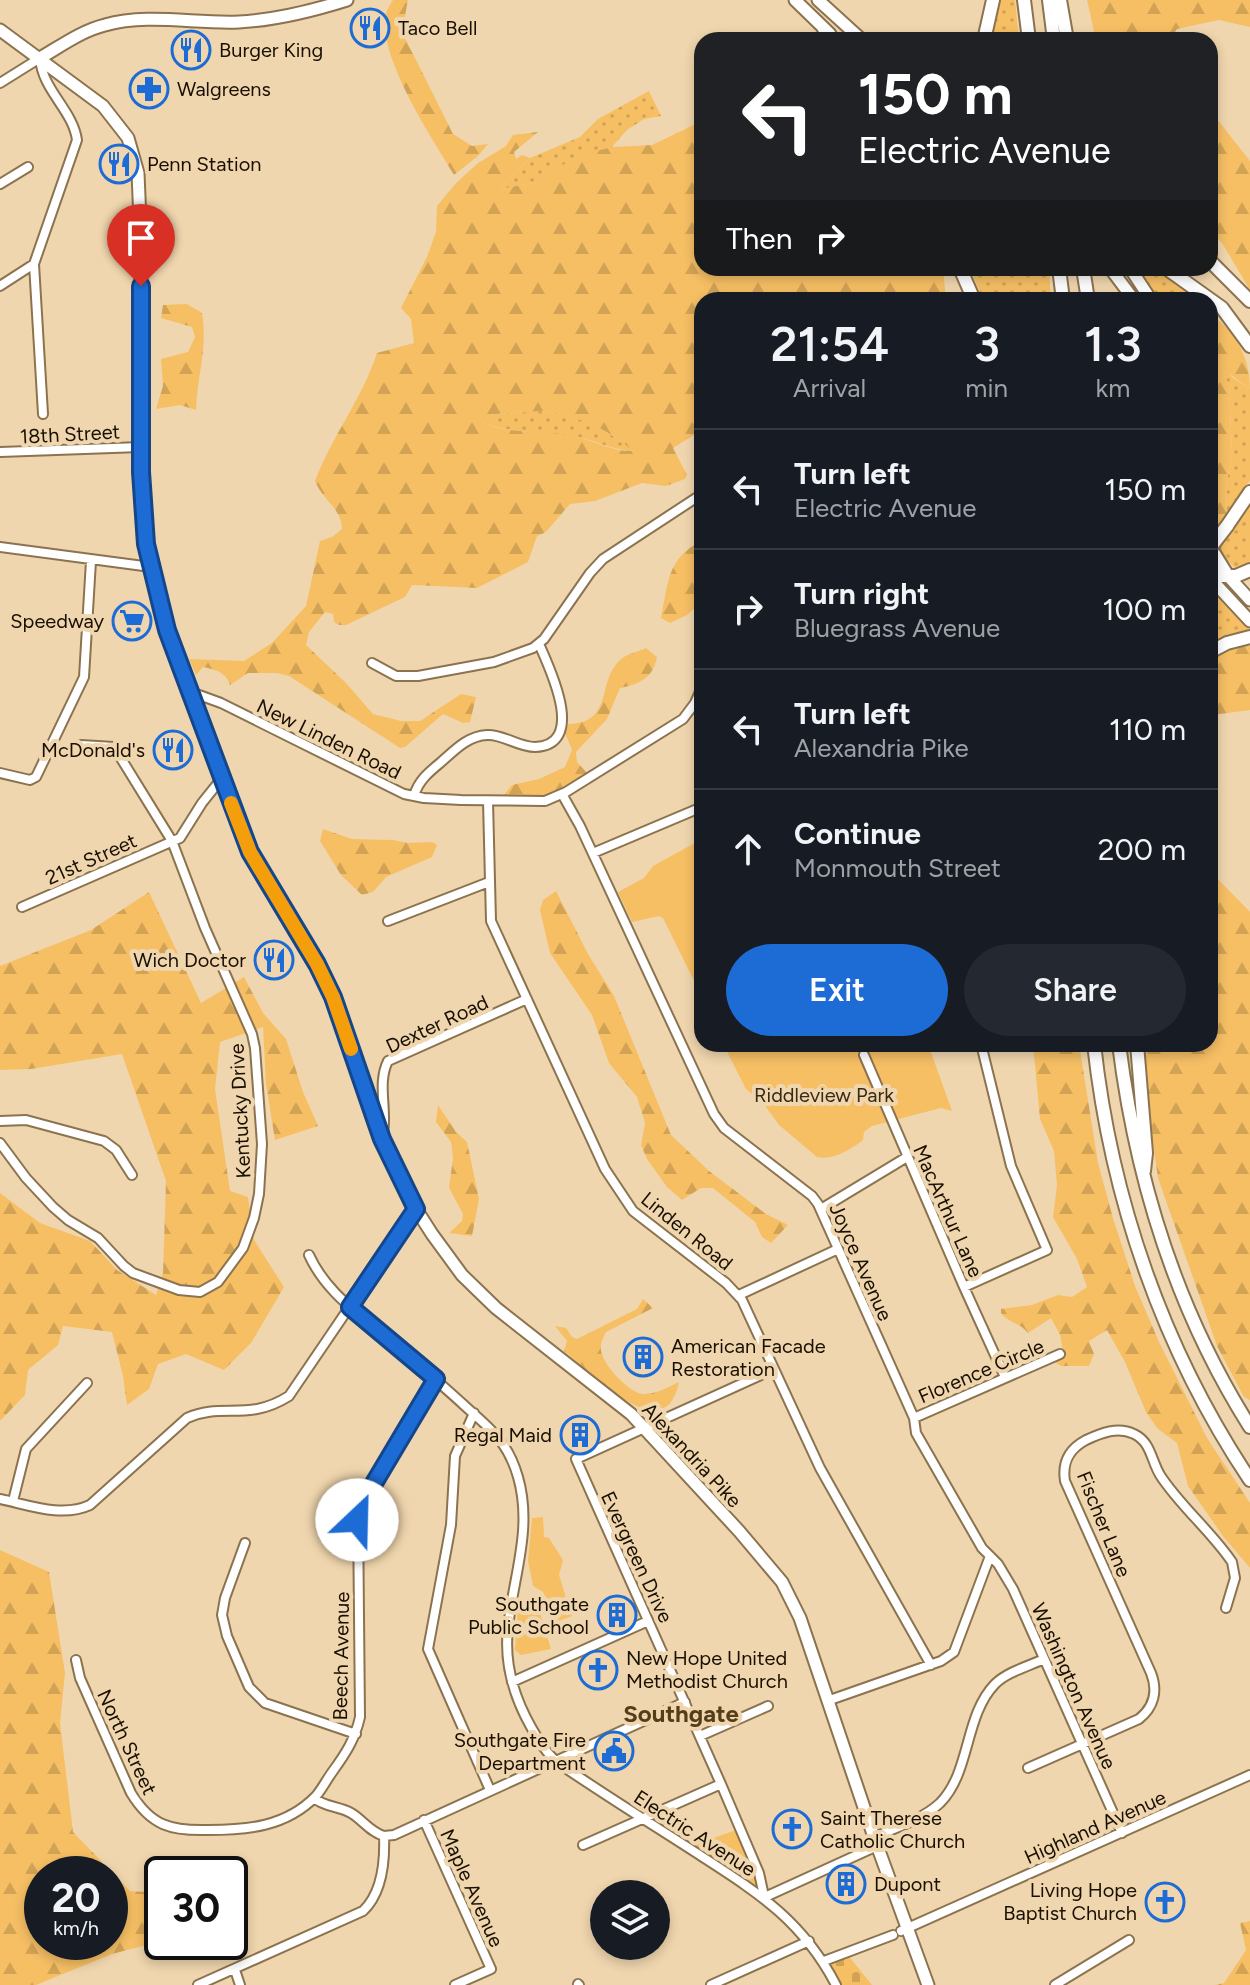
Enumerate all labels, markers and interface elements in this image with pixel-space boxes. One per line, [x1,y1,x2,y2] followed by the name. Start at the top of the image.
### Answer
[349,7,391,49] restaurant icon: Taco Bell
[398,16,477,40] place label: Taco Bell
[170,29,212,71] restaurant icon: Burger King
[219,38,323,62] place label: Burger King
[858,61,1013,128] text: 150 m
[726,64,830,168] icon: left
[128,68,170,110] pharmacy icon: Walgreens
[177,77,271,101] place label: Walgreens
[858,129,1111,172] text: Electric Avenue
[98,143,140,185] restaurant icon: Penn Station
[147,152,262,176] place label: Penn Station
[107,204,175,286] pin
[119,216,163,260] icon: arrive
[808,216,852,260] icon: right
[726,220,792,257] text: Then
[770,315,889,373] text: 21:54
[973,315,1000,373] text: 3
[1084,315,1142,373] text: 1.3
[793,372,866,404] text: Arrival
[965,372,1008,404] text: min
[1096,372,1130,404] text: km
[19,419,121,449] street label: 18th Street
[794,455,911,492] text: Turn left
[726,467,770,511] icon: left
[1104,471,1186,508] text: 150 m
[794,492,976,524] text: Electric Avenue
[794,575,929,612] text: Turn right
[726,587,770,631] icon: right
[1102,591,1186,628] text: 100 m
[111,600,153,642] supermarket icon: Speedway
[10,609,104,633] place label: Speedway
[794,612,1000,644] text: Bluegrass Avenue
[253,694,405,784] street label: New Linden Road
[794,695,911,732] text: Turn left
[726,707,770,751] icon: left
[1109,711,1186,748] text: 110 m
[152,729,194,771] restaurant icon: McDonald's
[794,732,969,764] text: Alexandria Pike
[41,738,145,762] place label: McDonald's
[794,815,921,852] text: Continue
[726,827,770,871] icon: ahead
[42,828,140,890] street label: 21st Street
[1098,831,1186,868] text: 200 m
[794,852,1001,884] text: Monmouth Street
[253,939,295,981] restaurant icon: Wich Doctor
[726,944,948,1036] button: Exit
[964,944,1186,1036] button: Share
[133,948,246,972] place label: Wich Doctor
[382,990,492,1058] street label: Dexter Road
[224,1043,256,1179] street label: Kentucky Drive
[754,1083,894,1107] park label: Riddleview Park
[908,1141,988,1281] street label: MacArthur Lane
[636,1187,738,1275] street label: Linden Road
[824,1199,898,1325] street label: Joyce Avenue
[671,1334,826,1381] place label: American Facade Restoration
[914,1334,1048,1408] street label: Florence Circle
[622,1336,664,1378] building icon: American Facade Restoration
[637,1398,747,1512] street label: Alexandria Pike
[559,1414,601,1456] building icon: Regal Maid
[454,1423,552,1447] place label: Regal Maid
[1072,1468,1136,1581] street label: Fischer Lane
[315,1478,399,1562] position arrow
[596,1487,678,1627] street label: Evergreen Drive
[328,1591,354,1721] street label: Beech Avenue
[468,1592,589,1639] place label: Southgate Public School
[596,1594,638,1636] building icon: Southgate Public School
[1027,1599,1121,1773] street label: Washington Avenue
[626,1646,788,1693] place label: New Hope United Methodist Church
[577,1649,619,1691] church icon: New Hope United Methodist Church
[92,1685,162,1799] street label: North Street
[623,1699,739,1728] district label: Southgate
[454,1728,586,1775] place label: Southgate Fire Department
[593,1730,635,1772] public building icon: Southgate Fire Department
[630,1785,760,1881] street label: Electric Avenue
[1020,1785,1170,1869] street label: Highland Avenue
[820,1806,965,1853] place label: Saint Therese Catholic Church
[771,1808,813,1850] church icon: Saint Therese Catholic Church
[435,1825,509,1951] street label: Maple Avenue
[144,1856,248,1960] speed limit sign: 30
[825,1863,867,1905] building icon: Dupont
[874,1872,941,1896] place label: Dupont
[51,1874,101,1922] text: 20
[1003,1878,1137,1925] place label: Living Hope Baptist Church
[590,1880,670,1960] map controls
[590,1880,670,1960] button: layers
[1144,1881,1186,1923] church icon: Living Hope Baptist Church
[53,1916,99,1940] text: km/h

